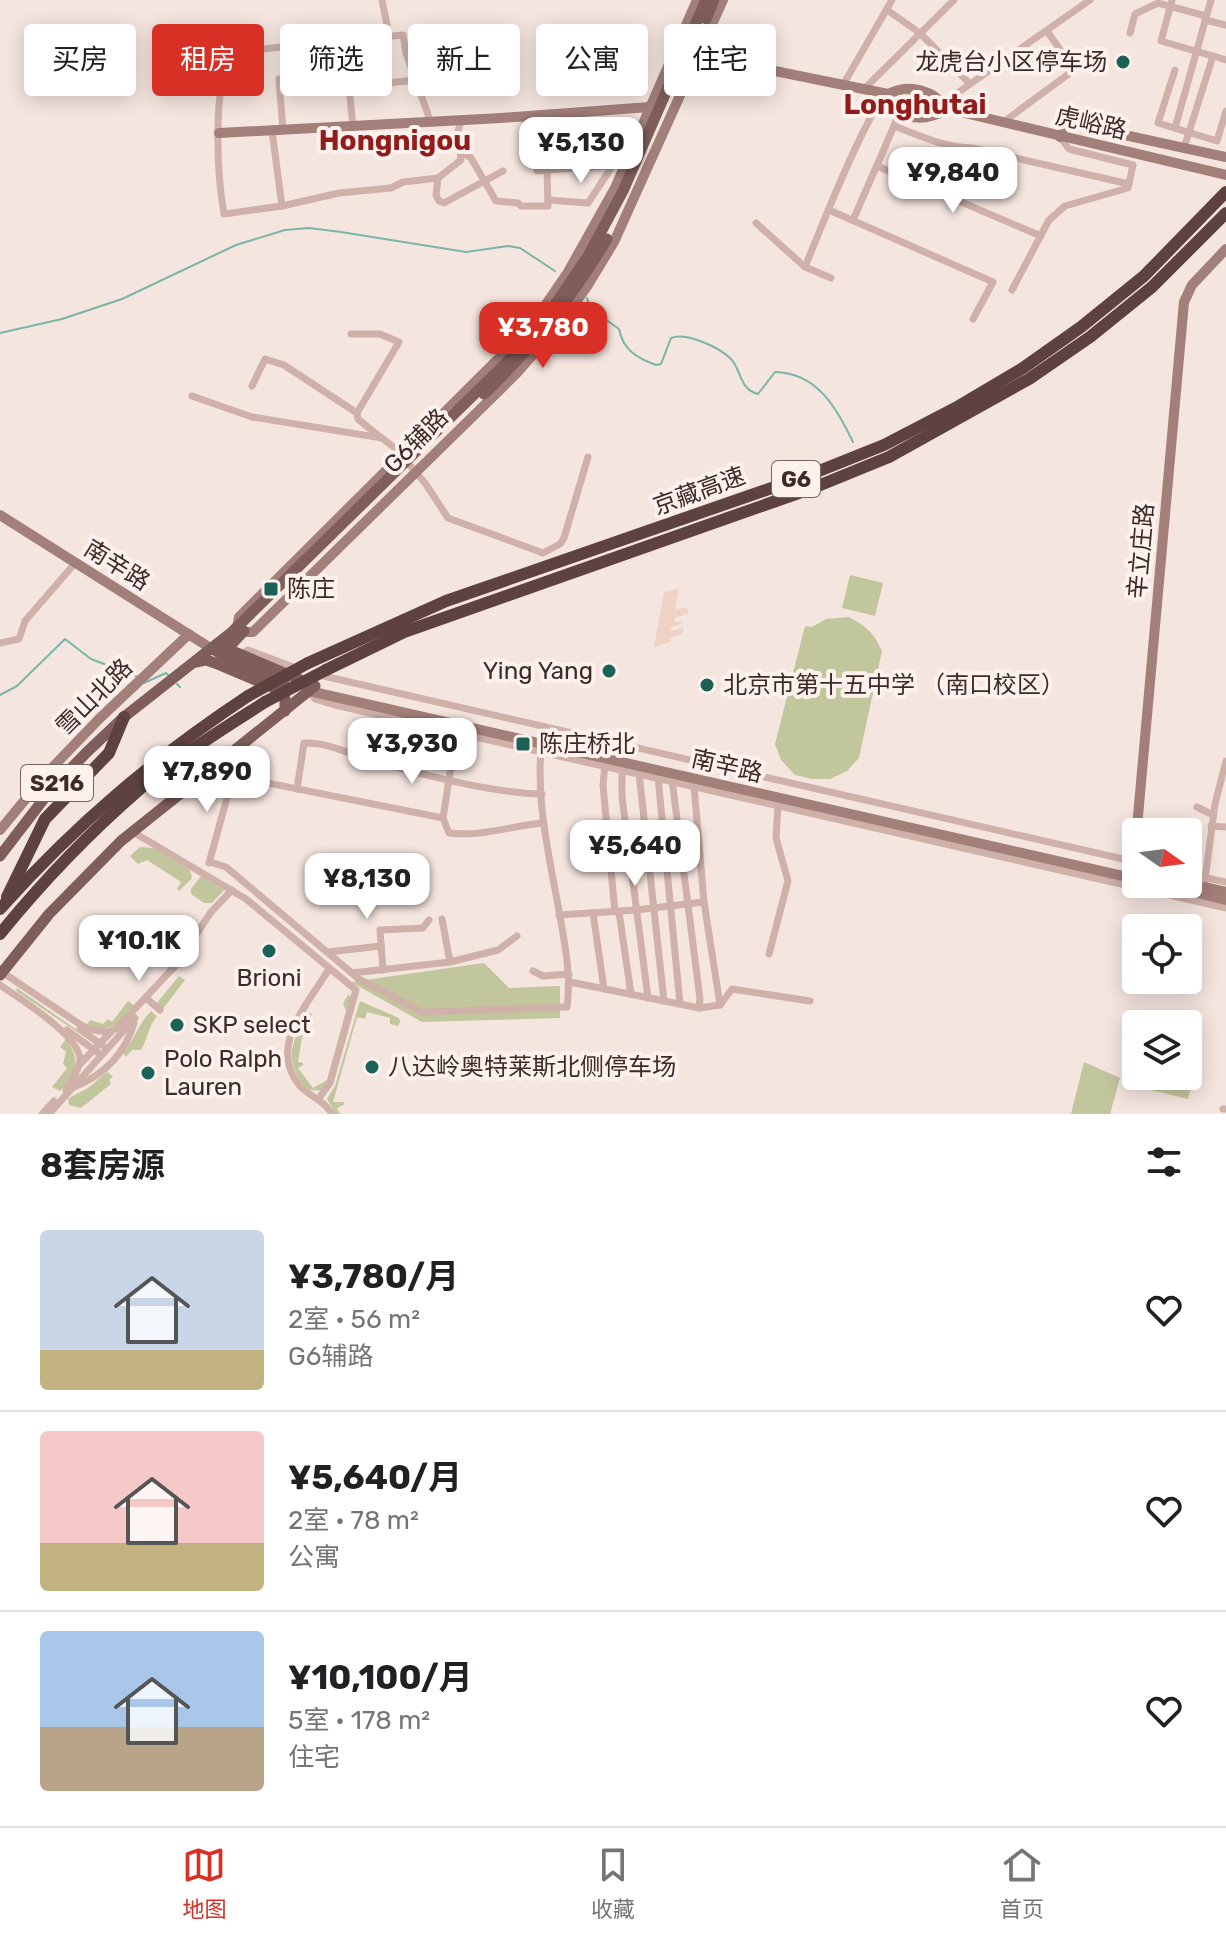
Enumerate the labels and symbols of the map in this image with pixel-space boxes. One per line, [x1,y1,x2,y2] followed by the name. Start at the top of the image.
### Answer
[915,48,1107,76] place label: 龙虎台小区停车场
[1114,53,1132,71] marker: 龙虎台小区停车场
[843,88,987,121] district label: Longhutai
[1053,101,1129,145] street label: 虎峪路
[516,117,646,185] pin: ¥5,130
[319,124,471,157] district label: Hongnigou
[888,147,1018,215] pin: ¥9,840
[478,302,608,370] pin: ¥3,780
[378,403,454,479] street label: G6辅路
[649,461,749,521] street label: 京藏高速
[772,461,820,497] road number: G6
[1123,502,1159,600] street label: 辛立庄路
[79,534,155,596] street label: 南辛路
[287,575,335,603] place label: 陈庄
[262,580,280,598] marker: 陈庄
[50,653,138,741] street label: 雪山北路
[483,657,593,685] place label: Ying Yang
[600,662,618,680] marker: Ying Yang
[723,671,1065,699] place label: 北京市第十五中学 （南口校区）
[698,676,716,694] marker: 北京市第十五中学 （南口校区）
[347,718,477,786] pin: ¥3,930
[539,730,635,758] place label: 陈庄桥北
[514,735,532,753] marker: 陈庄桥北
[689,744,765,788] street label: 南辛路
[142,746,272,814] pin: ¥7,890
[21,765,93,801] road number: S216
[1122,818,1202,898] north arrow
[570,820,700,888] pin: ¥5,640
[302,853,432,921] pin: ¥8,130
[74,915,204,983] pin: ¥10.1K
[260,942,278,960] marker: Brioni
[236,964,302,992] place label: Brioni
[193,1011,311,1039] place label: SKP select
[168,1016,186,1034] marker: SKP select
[164,1045,282,1101] place label: Polo Ralph Lauren
[388,1053,676,1081] place label: 八达岭奥特莱斯北侧停车场
[363,1058,381,1076] marker: 八达岭奥特莱斯北侧停车场
[139,1064,157,1082] marker: Polo Ralph Lauren

